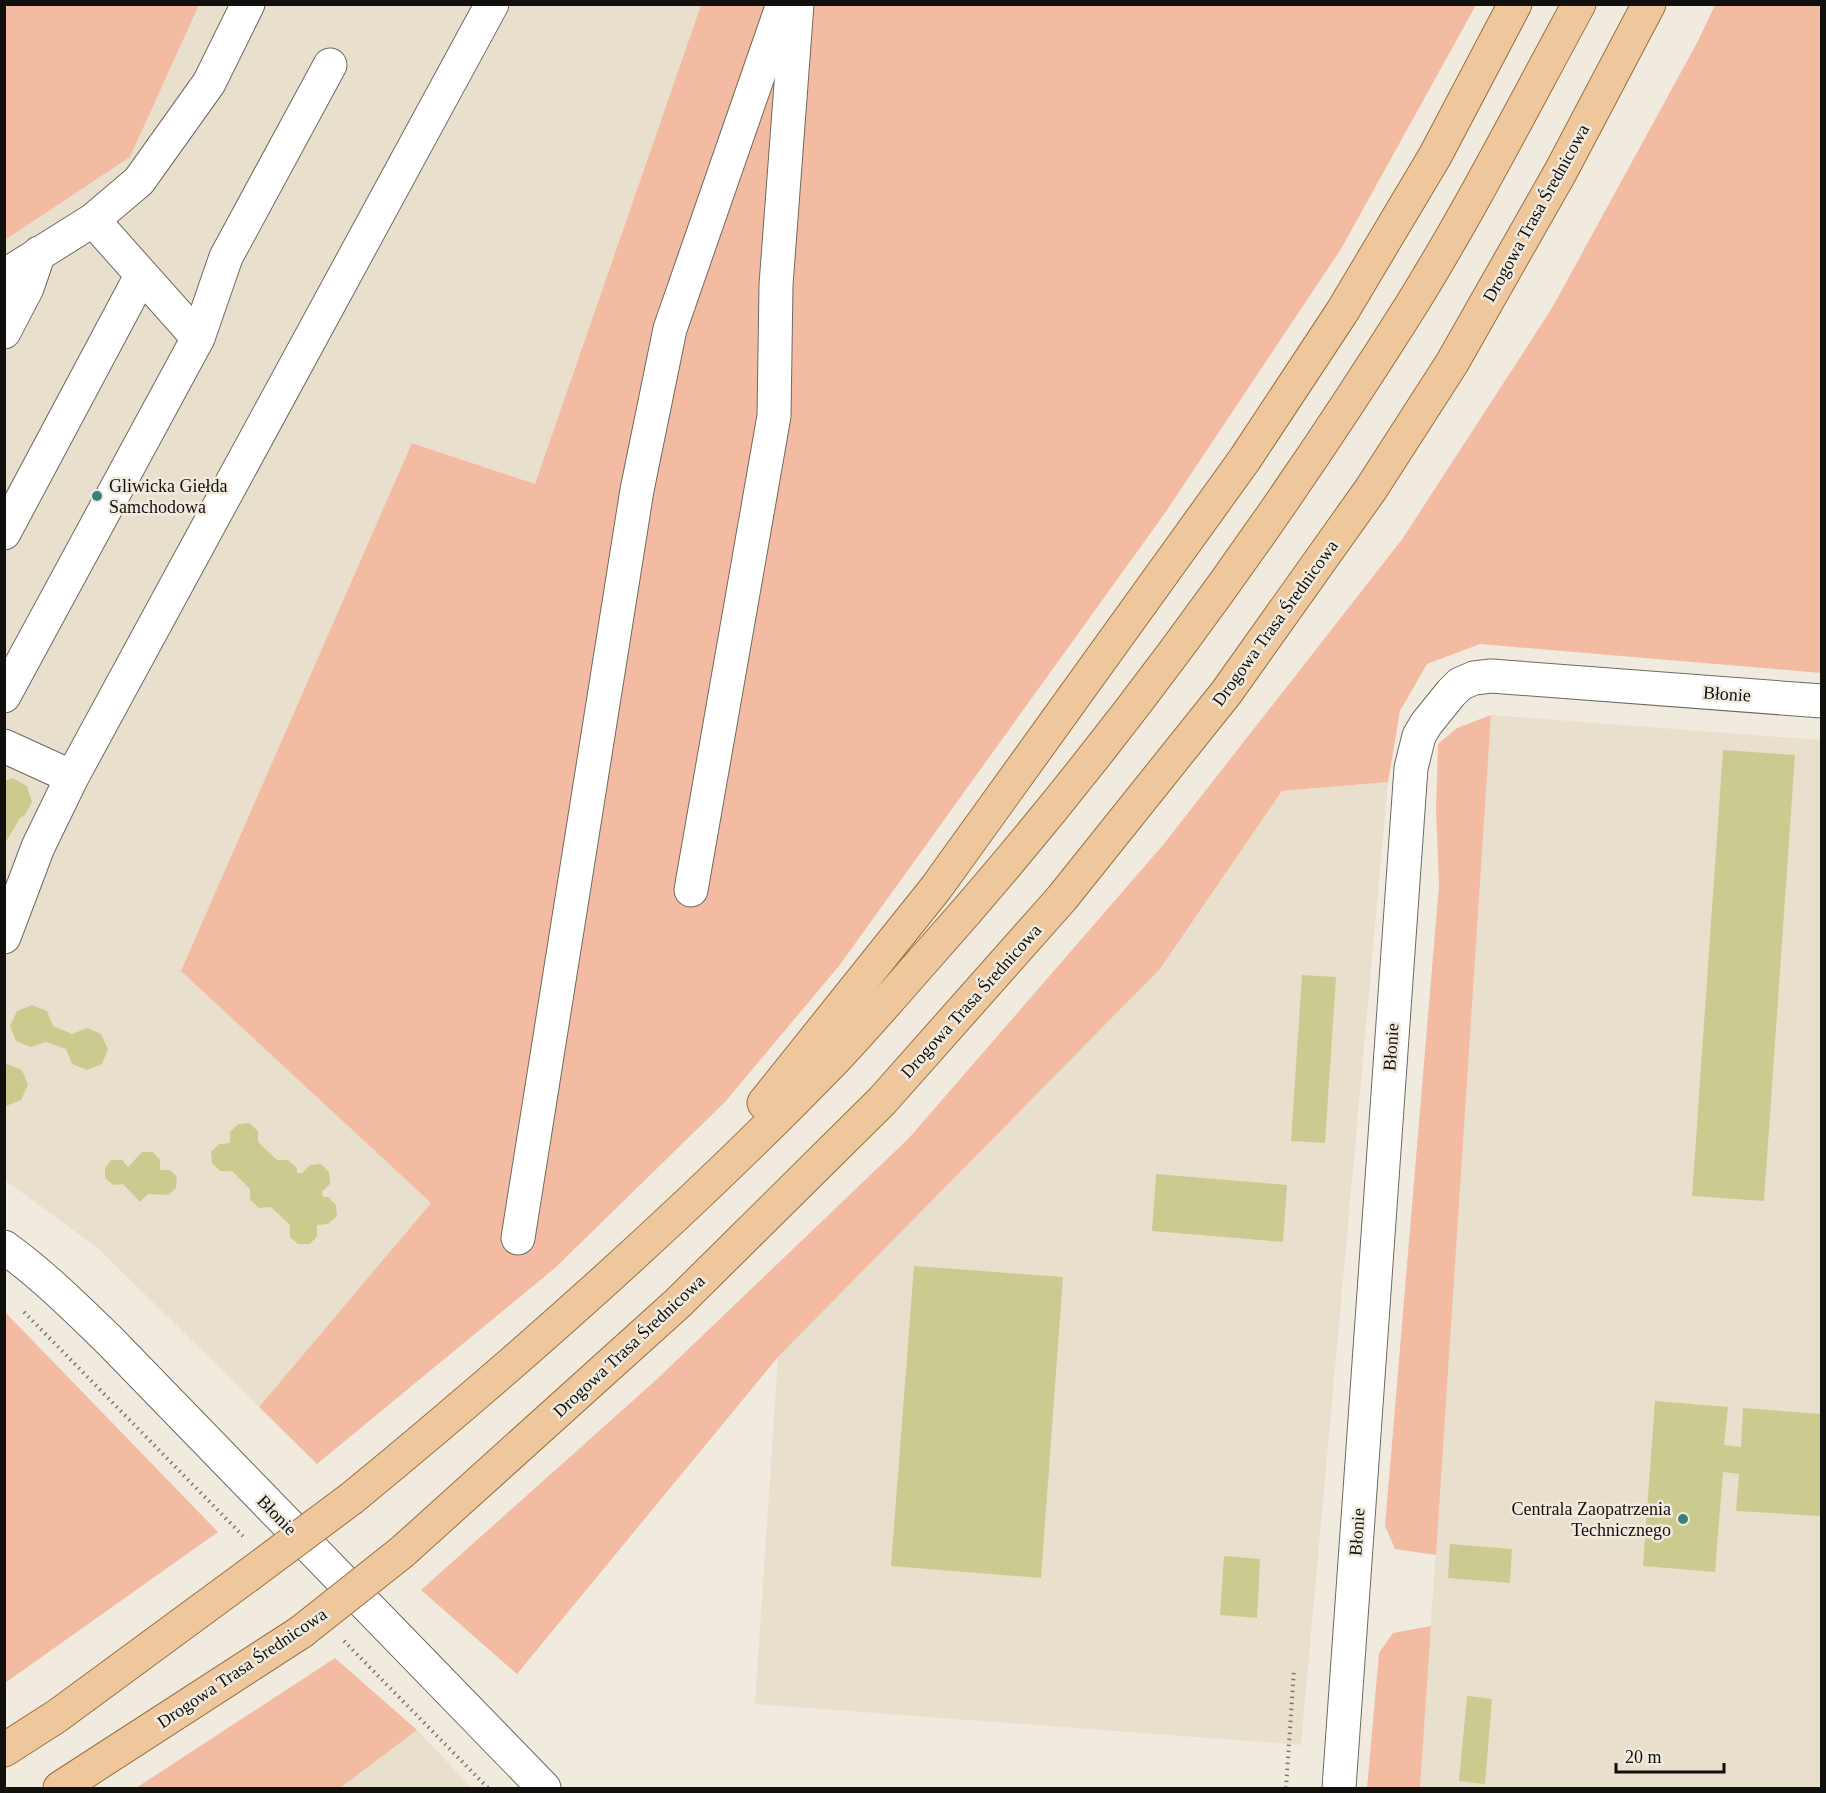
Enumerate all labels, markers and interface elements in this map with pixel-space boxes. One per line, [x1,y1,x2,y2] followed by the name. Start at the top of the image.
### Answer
[1478,120,1593,305] street label: Drogowa Trasa Średnicowa
[109,476,227,517] place label: Gliwicka Giełda Samchodowa
[90,489,104,503] marker: Gliwicka Giełda Samchodowa
[1207,536,1342,710] street label: Drogowa Trasa Średnicowa
[1702,682,1752,706] street label: Błonie
[896,919,1045,1082] street label: Drogowa Trasa Średnicowa
[1379,1022,1403,1072] street label: Błonie
[548,1270,709,1422] street label: Drogowa Trasa Średnicowa
[253,1491,301,1539] street label: Błonie
[1512,1499,1671,1540] place label: Centrala Zaopatrzenia Technicznego
[1345,1507,1369,1557] street label: Błonie
[1676,1512,1690,1526] marker: Centrala Zaopatrzenia Technicznego
[153,1603,330,1732] street label: Drogowa Trasa Średnicowa
[1616,1736,1724,1774] scale bar
[1625,1747,1662,1767] text: 20 m

